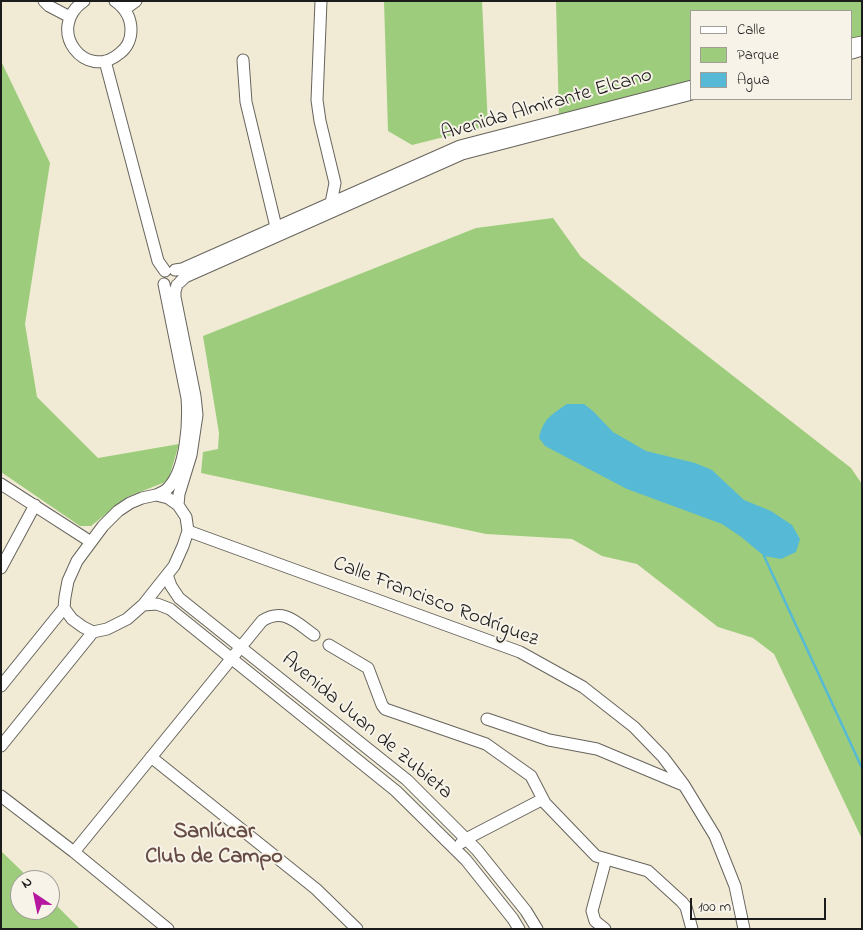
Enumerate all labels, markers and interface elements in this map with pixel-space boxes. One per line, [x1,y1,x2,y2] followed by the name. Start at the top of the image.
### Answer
[690,10,853,100] legend
[737,19,765,41] text: Calle
[737,44,779,66] text: Parque
[439,64,655,148] street label: Avenida Almirante Elcano
[737,69,770,91] text: Agua
[329,552,541,654] street label: Calle Francisco Rodríguez
[275,648,457,806] street label: Avenida Juan de Zubieta
[145,820,283,871] district label: Sanlúcar Club de Campo
[10,870,60,920] north arrow
[17,872,37,894] text: N
[693,888,829,920] scale bar
[698,896,731,918] text: 100 m

